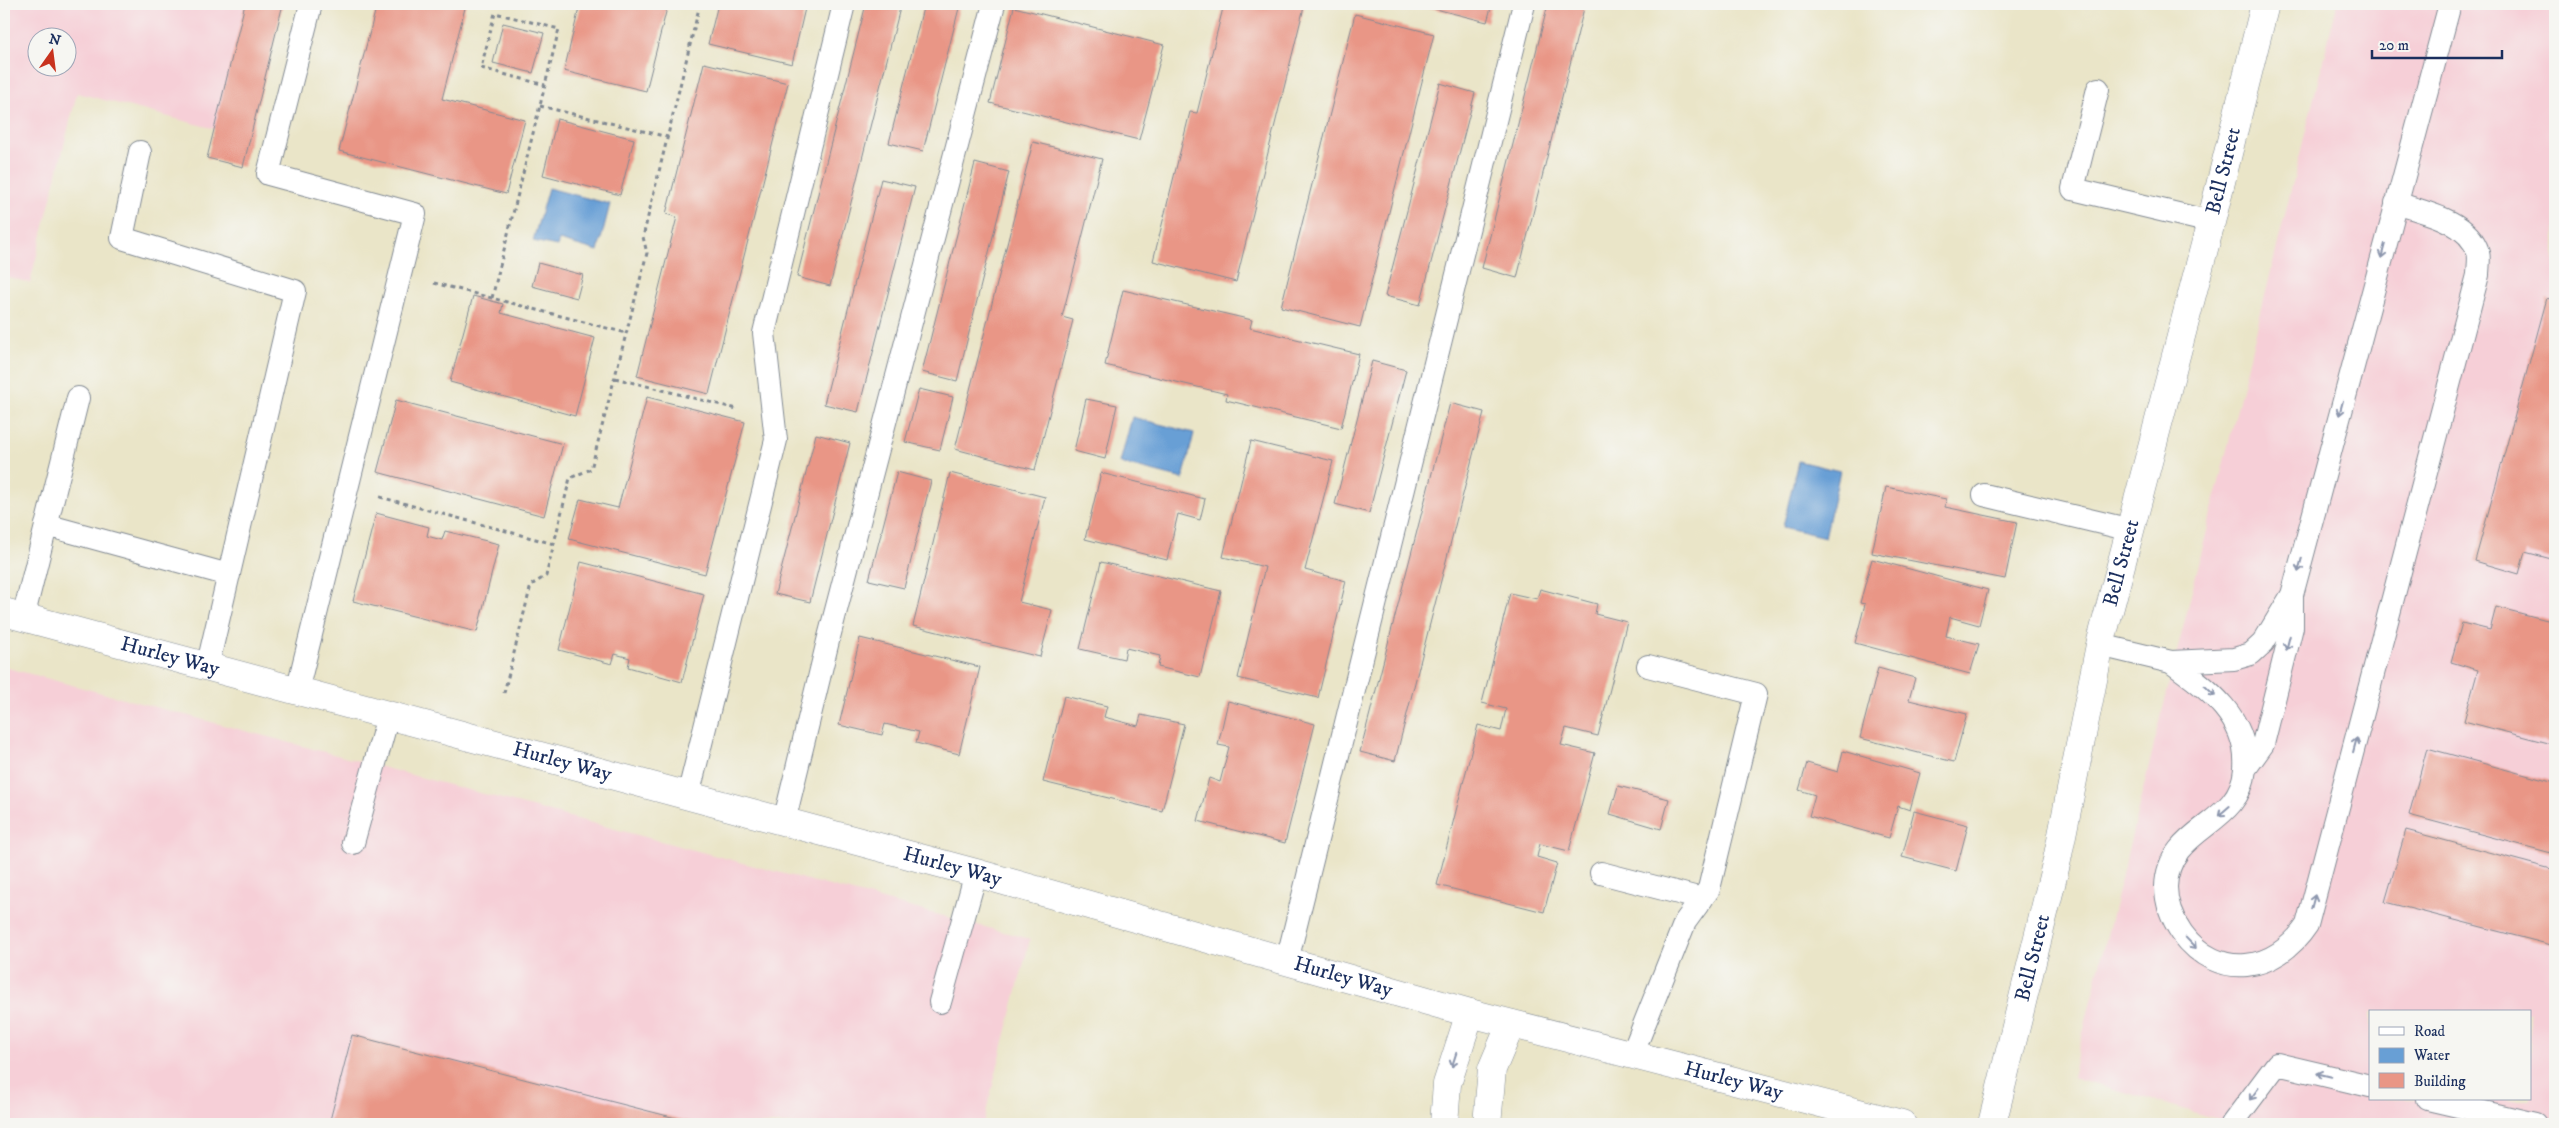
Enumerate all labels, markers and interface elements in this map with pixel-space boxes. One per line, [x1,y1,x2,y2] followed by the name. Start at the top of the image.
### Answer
[28,28,78,78] north arrow
[2372,28,2502,60] scale bar
[47,30,63,51] text: N
[2379,36,2409,55] text: 20 m
[2200,124,2247,217] street label: Bell Street
[2378,242,2387,258] one-way arrow
[2336,399,2346,415] one-way arrow
[2098,516,2145,609] street label: Bell Street
[2294,556,2304,572] one-way arrow
[118,631,223,683] street label: Hurley Way
[2283,635,2292,651] one-way arrow
[2204,685,2216,697] one-way arrow
[510,736,616,788] street label: Hurley Way
[2351,737,2360,753] one-way arrow
[2217,806,2230,817] one-way arrow
[900,841,1006,893] street label: Hurley Way
[2309,894,2318,910] one-way arrow
[2010,911,2056,1004] street label: Bell Street
[2185,937,2197,949] one-way arrow
[1291,951,1396,1004] street label: Hurley Way
[2369,1010,2532,1100] legend
[2414,1022,2446,1041] text: Road
[2413,1046,2450,1065] text: Water
[1449,1051,1459,1067] one-way arrow
[1681,1056,1787,1106] street label: Hurley Way
[2316,1070,2332,1079] one-way arrow
[2414,1072,2466,1091] text: Building
[2249,1087,2259,1101] one-way arrow

